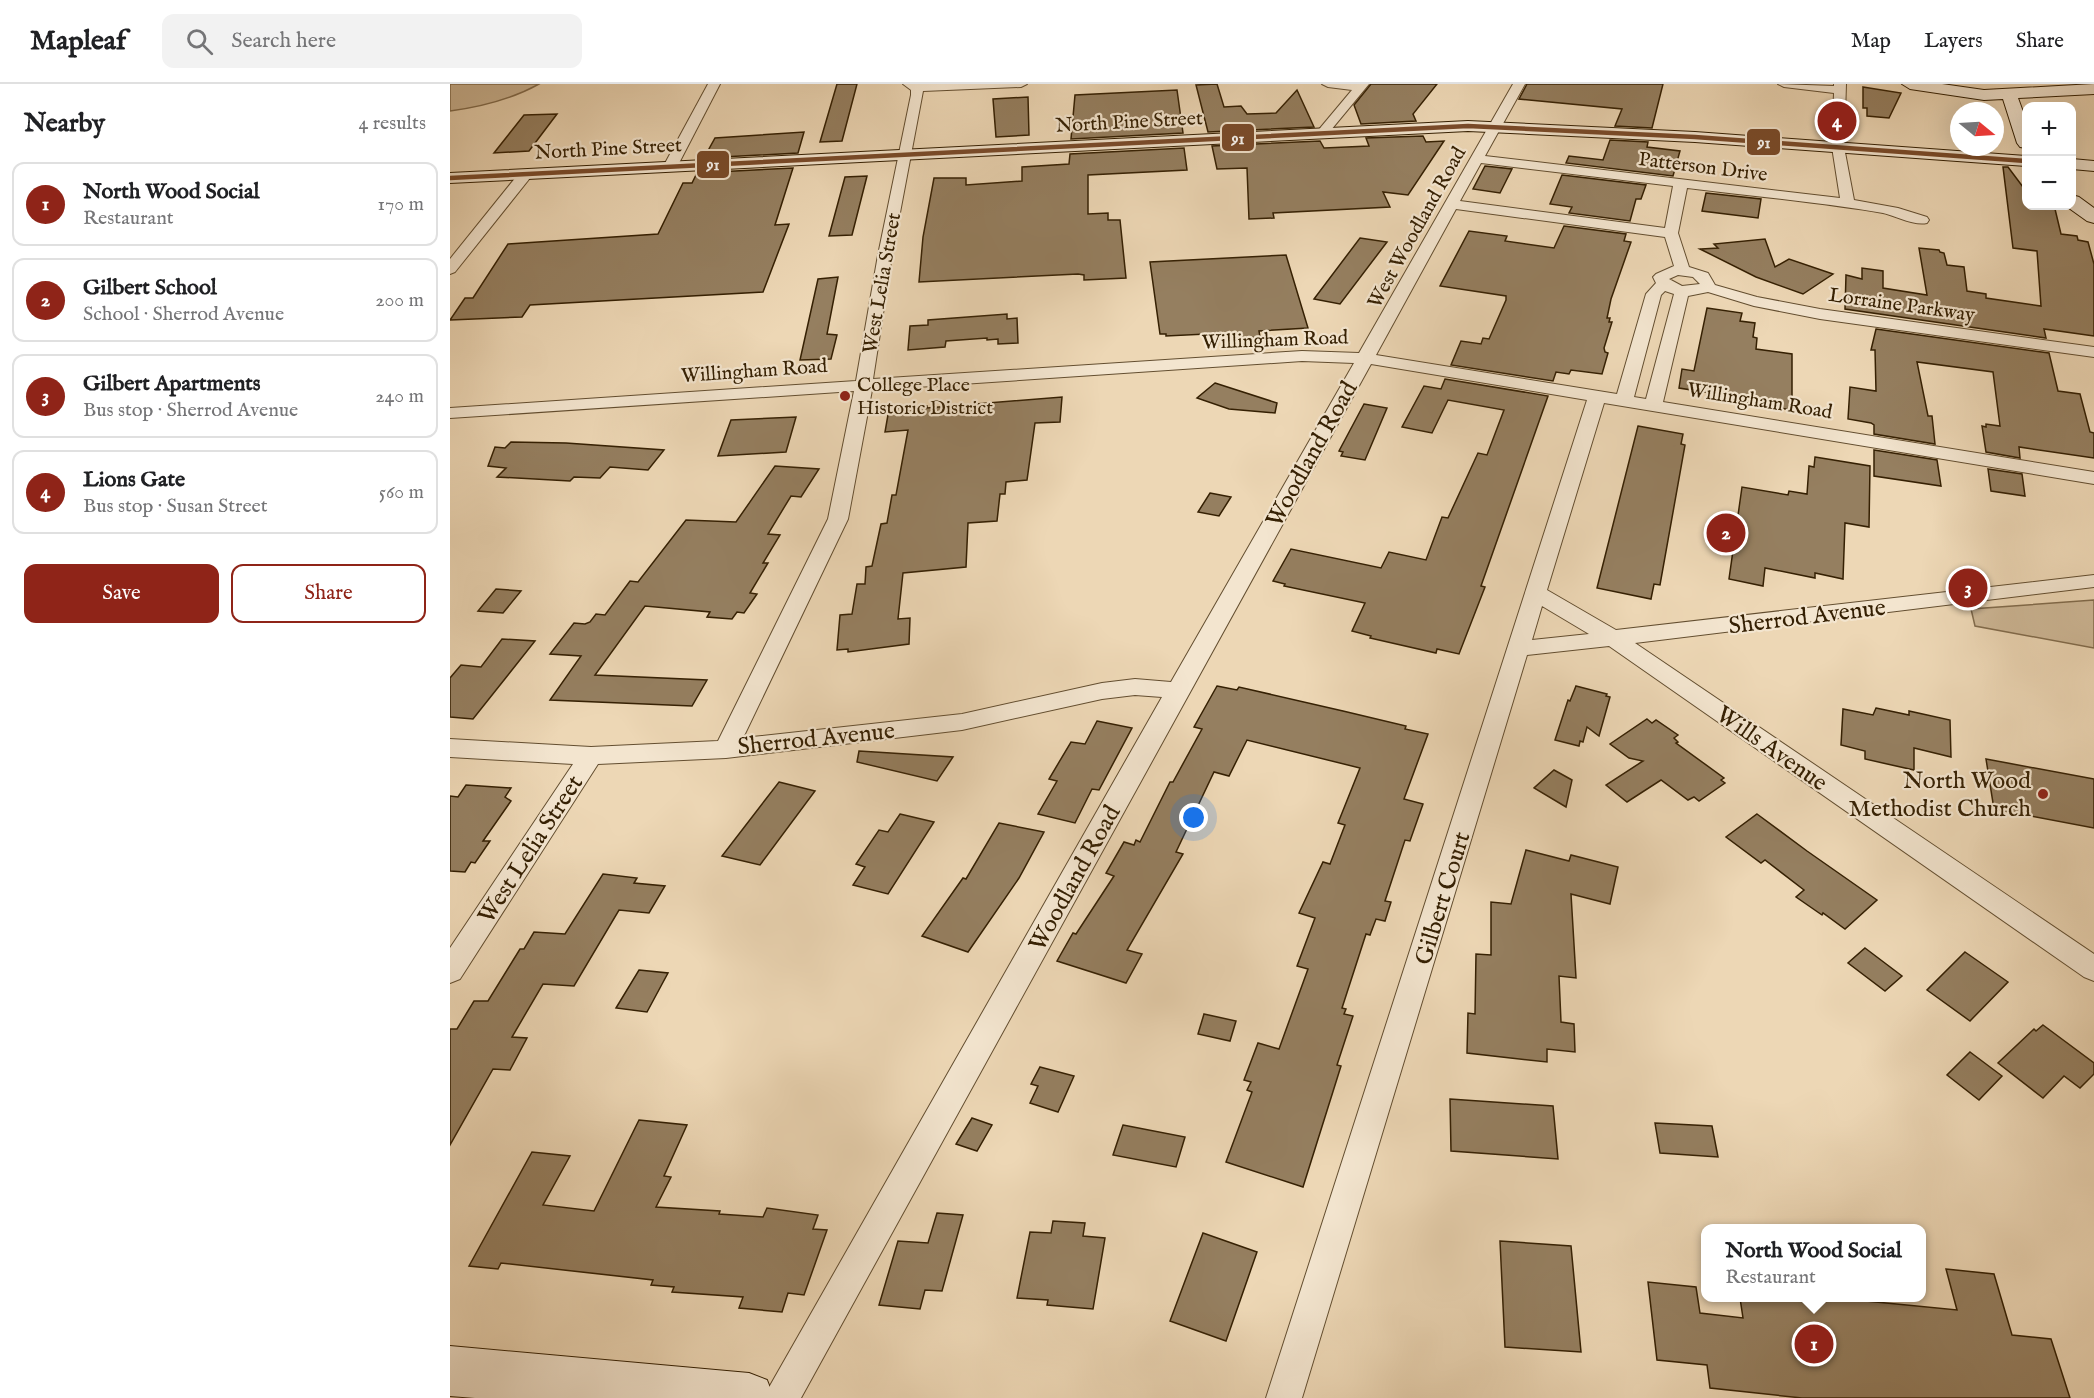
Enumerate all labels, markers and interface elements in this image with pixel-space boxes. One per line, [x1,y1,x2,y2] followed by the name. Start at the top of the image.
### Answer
[162,14,582,68] search box
[30,24,126,59] text: Mapleaf
[183,25,216,58] icon: search
[231,27,336,55] text: Search here
[1851,28,1891,55] text: Map
[1924,28,1983,55] text: Layers
[2016,28,2064,55] text: Share
[1818,99,1856,144] pin: 4
[1950,102,2004,156] north arrow
[2022,102,2076,210] map controls
[2022,102,2076,156] button: +
[1055,106,1204,139] street label: North Pine Street
[24,107,105,140] text: Nearby
[359,111,426,136] text: 4 results
[1221,123,1255,152] line badge: 91
[1746,128,1781,156] line badge: 91
[1231,130,1244,150] text: 91
[534,133,683,166] street label: North Pine Street
[1757,134,1770,154] text: 91
[1363,142,1472,313] street label: West Woodland Road
[1637,147,1769,188] street label: Patterson Drive
[696,150,730,179] line badge: 91
[706,156,719,176] text: 91
[2022,156,2076,210] button: −
[83,178,259,206] text: North Wood Social
[42,192,49,217] text: 1
[378,192,424,217] text: 170 m
[83,206,174,231] text: Restaurant
[858,211,907,356] street label: West Lelia Street
[83,274,217,302] text: Gilbert School
[1827,283,1977,328] street label: Lorraine Parkway
[41,288,50,313] text: 2
[375,288,424,313] text: 200 m
[83,302,284,327] text: School · Sherrod Avenue
[1201,325,1349,356] street label: Willingham Road
[680,354,828,389] street label: Willingham Road
[83,370,261,398] text: Gilbert Apartments
[857,373,993,421] place label: College Place Historic District
[1259,376,1365,533] street label: Woodland Road
[1685,378,1834,425] street label: Willingham Road
[42,384,49,409] text: 3
[375,384,424,409] text: 240 m
[838,389,852,403] marker: College Place Historic District
[83,398,298,423] text: Bus stop · Sherrod Avenue
[83,466,185,494] text: Lions Gate
[41,480,50,505] text: 4
[379,480,424,505] text: 560 m
[83,494,268,519] text: Bus stop · Susan Street
[1706,510,1746,556] pin: 2
[24,564,219,623] button: Save
[231,564,426,623] button: Share
[1948,566,1988,610] pin: 3
[1727,592,1887,642] street label: Sherrod Avenue
[1709,699,1833,799] street label: Wills Avenue
[736,716,896,763] street label: Sherrod Avenue
[1849,766,2031,825] place label: North Wood Methodist Church
[472,770,591,930] street label: West Lelia Street
[2036,787,2050,801] marker: North Wood Methodist Church
[1022,800,1128,957] street label: Woodland Road
[1179,803,1208,832] your location
[1408,828,1478,969] street label: Gilbert Court
[1701,1224,1926,1302] popup
[1725,1237,1902,1265] text: North Wood Social
[1725,1265,1816,1290] text: Restaurant
[1794,1322,1834,1366] pin: 1

